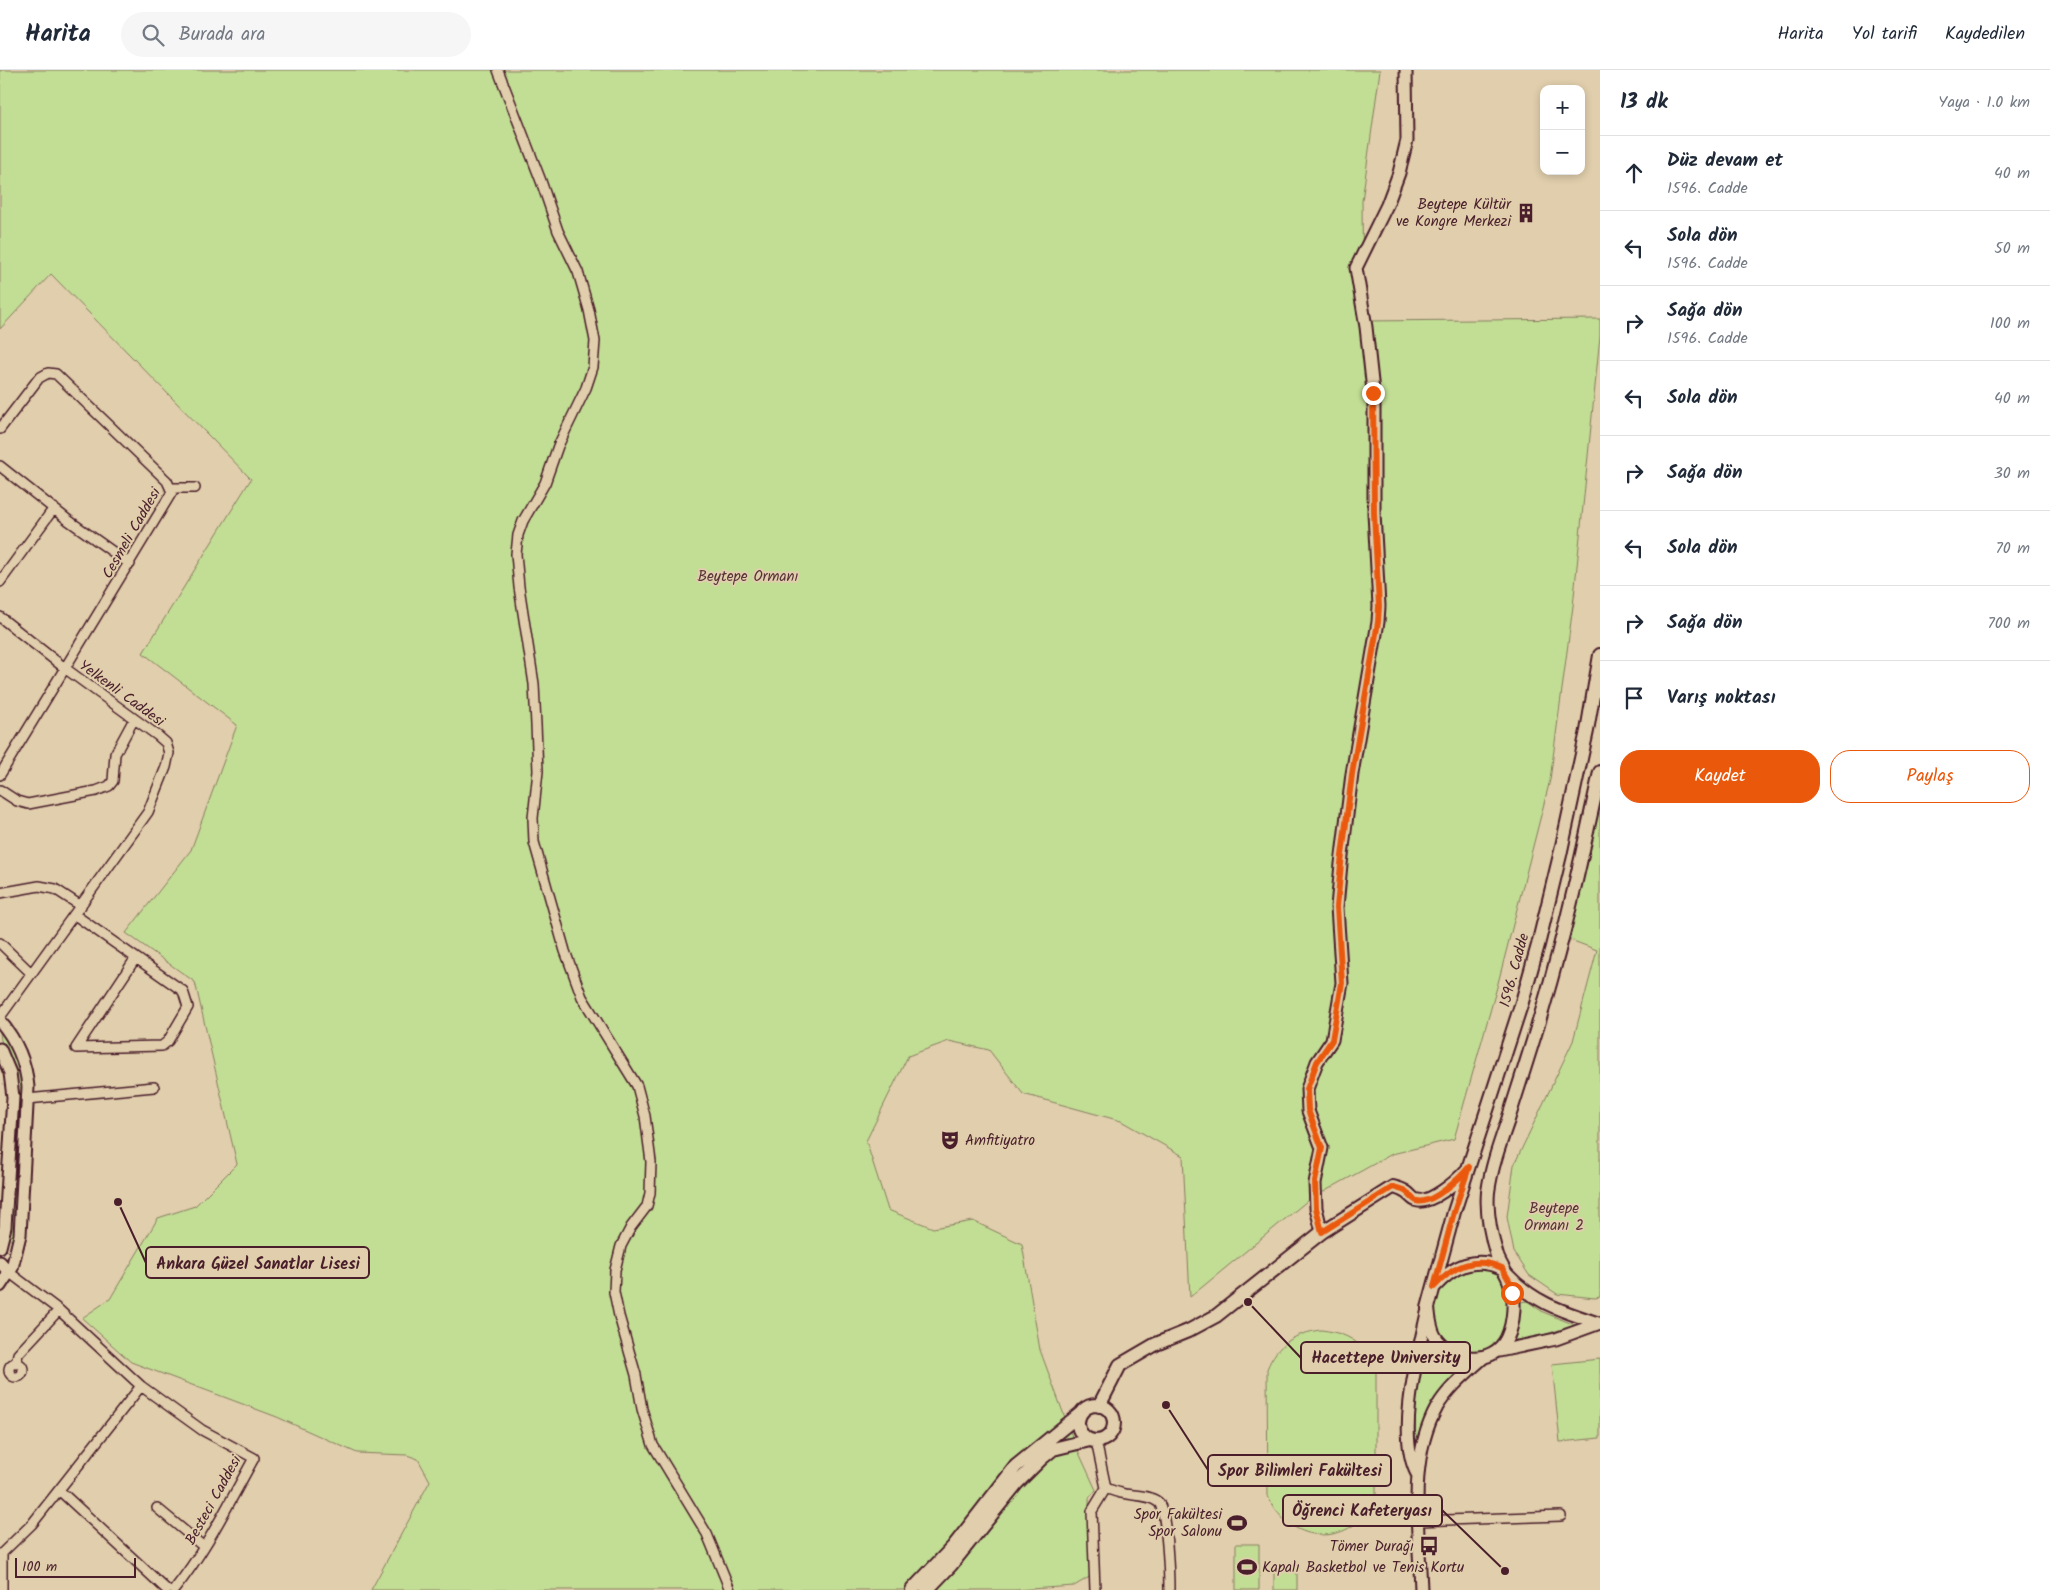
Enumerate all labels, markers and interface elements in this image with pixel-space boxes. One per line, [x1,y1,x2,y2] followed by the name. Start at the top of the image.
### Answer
[121,12,471,57] search box
[25,15,91,54] text: Harita
[179,20,265,50] text: Burada ara
[1778,20,1824,49] text: Harita
[1852,20,1917,49] text: Yol tarifi
[1945,20,2025,49] text: Kaydedilen
[139,21,167,49] icon: search
[1540,85,1585,175] map controls
[1540,85,1585,130] button: +
[1620,86,1668,119] text: 13 dk
[1938,90,2030,115] text: Yaya · 1.0 km
[1540,130,1585,175] button: −
[1667,146,1783,176] text: Düz devam et
[1620,159,1648,187] icon: ahead
[1994,161,2030,186] text: 40 m
[1667,176,1748,201] text: 1596. Cadde
[1396,193,1512,234] place label: Beytepe Kültür ve Kongre Merkezi
[1515,202,1537,224] building icon: Beytepe Kültür ve Kongre Merkezi
[1667,221,1738,251] text: Sola dön
[1620,234,1648,262] icon: left
[1994,236,2030,261] text: 50 m
[1667,251,1748,276] text: 1596. Cadde
[1667,296,1743,326] text: Sağa dön
[1620,309,1648,337] icon: right
[1990,311,2030,336] text: 100 m
[1667,326,1748,351] text: 1596. Cadde
[1362,382,1385,405] route end
[1667,383,1738,413] text: Sola dön
[1620,384,1648,412] icon: left
[1994,386,2030,411] text: 40 m
[1667,458,1743,488] text: Sağa dön
[1620,459,1648,487] icon: right
[1994,461,2030,486] text: 30 m
[96,482,168,584] street label: Cesmeli Caddesi
[1667,533,1738,563] text: Sola dön
[1620,534,1648,562] icon: left
[1995,536,2030,561] text: 70 m
[698,565,799,589] park label: Beytepe Ormanı
[1667,608,1743,638] text: Sağa dön
[1620,609,1648,637] icon: right
[1987,611,2030,636] text: 700 m
[73,654,171,734] street label: Yelkenli Caddesi
[1667,683,1775,713] text: Varış noktası
[1620,684,1648,712] icon: arrive
[1620,750,1820,803] button: Kaydet
[1830,750,2030,803] button: Paylaş
[1494,930,1536,1010] street label: 1596. Cadde
[939,1129,961,1151] theatre icon: Amfitiyatro
[965,1129,1035,1153] place label: Amfitiyatro
[1524,1197,1584,1238] park label: Beytepe Ormanı 2
[146,1247,369,1278] callout: Ankara Güzel Sanatlar Lisesi
[156,1252,361,1277] text: Ankara Güzel Sanatlar Lisesi
[1501,1282,1524,1305] route start
[1301,1342,1470,1373] callout: Hacettepe University
[1311,1346,1461,1371] text: Hacettepe University
[179,1450,249,1550] street label: Besteci Caddesi
[1208,1455,1391,1486] callout: Spor Bilimleri Fakültesi
[1218,1459,1383,1484] text: Spor Bilimleri Fakültesi
[1283,1495,1442,1526] callout: Öğrenci Kafeteryası
[1292,1499,1432,1524] text: Öğrenci Kafeteryası
[1134,1503,1223,1544] place label: Spor Fakültesi Spor Salonu
[1226,1512,1248,1534] sports icon: Spor Fakültesi Spor Salonu
[1330,1535,1414,1559] place label: Tömer Durağı
[1418,1535,1440,1557] bus stop icon: Tömer Durağı
[15,1555,136,1578] scale bar
[22,1556,57,1578] text: 100 m
[1236,1556,1258,1578] sports icon: Kapalı Basketbol ve Tenis Kortu
[1262,1556,1464,1580] place label: Kapalı Basketbol ve Tenis Kortu

